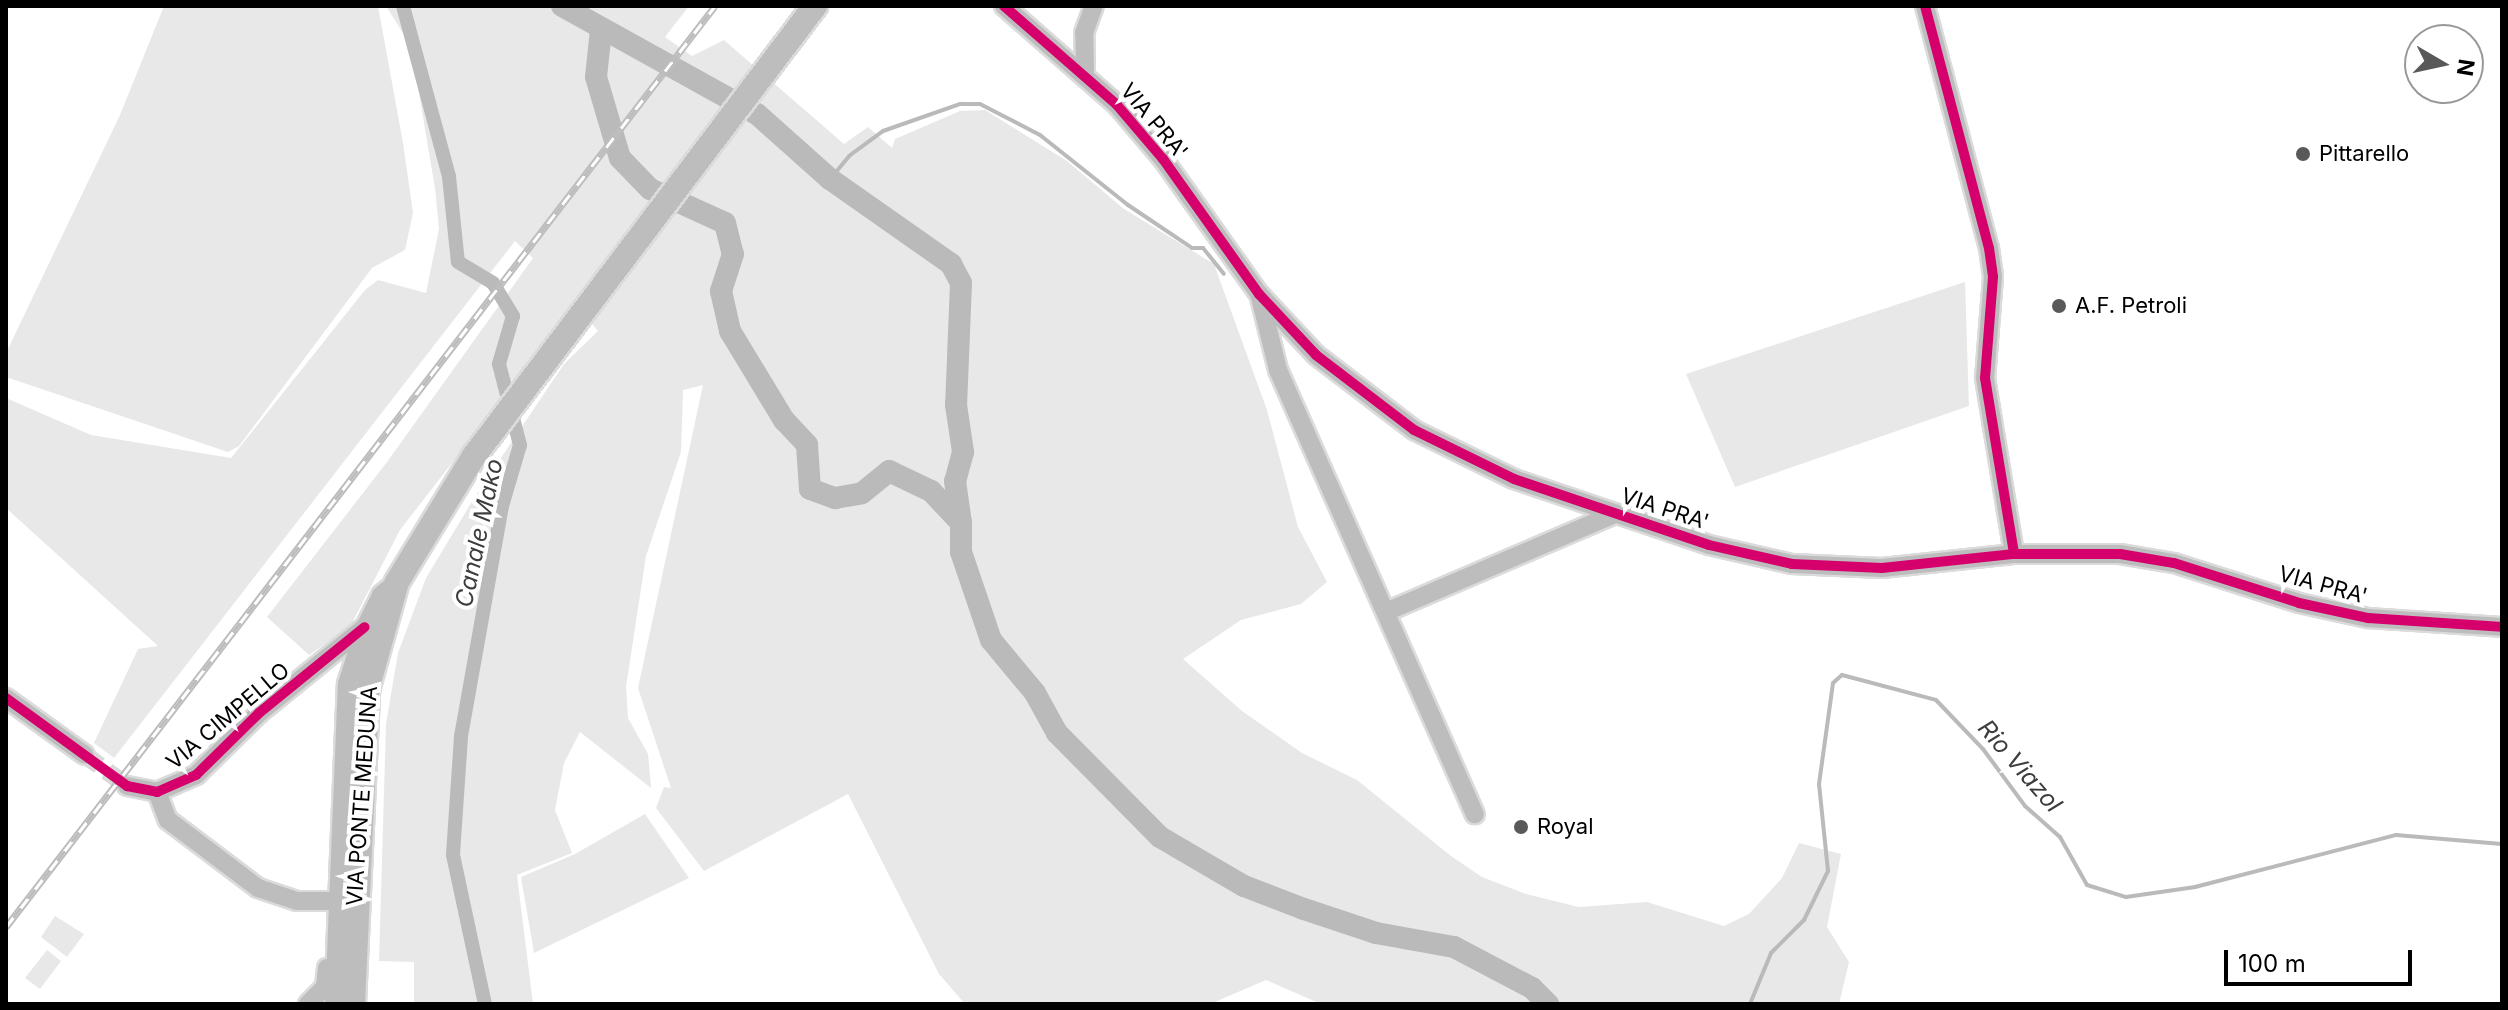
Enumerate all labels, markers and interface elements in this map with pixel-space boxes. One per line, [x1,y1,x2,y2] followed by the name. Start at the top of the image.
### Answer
[2404,24,2484,104] north arrow
[2452,57,2480,78] text: N
[1115,78,1193,164] street label: VIA PRA'
[2319,141,2409,167] place label: Pittarello
[2294,145,2312,163] marker: Pittarello
[2075,293,2187,319] place label: A.F. Petroli
[2050,297,2068,315] marker: A.F. Petroli
[449,456,509,610] water label: Canale Mako
[1618,482,1712,536] street label: VIA PRA'
[2276,561,2370,609] street label: VIA PRA'
[161,657,295,775] street label: VIA CIMPELLO
[341,685,383,907] street label: VIA PONTE MEDUNA
[1972,714,2068,818] water label: Rio Viazol
[1537,814,1594,840] place label: Royal
[1512,818,1530,836] marker: Royal
[2228,934,2416,984] scale bar
[2238,949,2306,978] text: 100 m

